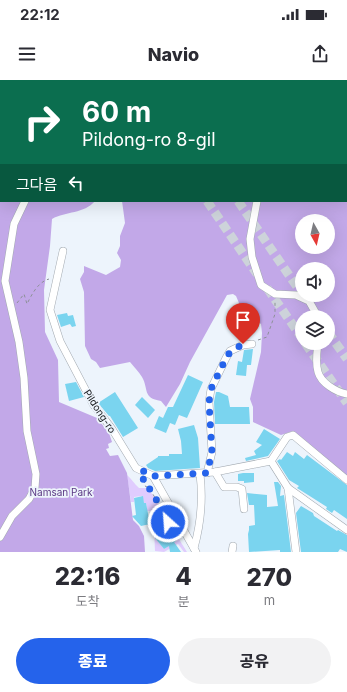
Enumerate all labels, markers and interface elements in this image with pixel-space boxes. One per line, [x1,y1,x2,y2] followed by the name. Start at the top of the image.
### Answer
[20,5,60,24] text: 22:12
[16,43,38,65] icon: menu
[309,43,331,65] icon: share
[148,44,199,65] text: Navio
[82,95,151,129] text: 60 m
[16,96,68,148] icon: right
[82,129,216,150] text: Pildong-ro 8-gil
[65,172,87,194] icon: left
[16,175,57,194] text: 그다음
[295,214,335,254] north arrow
[295,214,335,350] map controls
[295,262,335,302] button: sound
[226,303,260,344] pin
[232,309,254,331] icon: arrive
[295,310,335,350] button: layers
[81,387,119,435] street label: Pildong-ro
[30,486,93,498] park label: Namsan Park
[147,501,189,543] position arrow
[55,562,120,591] text: 22:16
[175,562,192,591] text: 4
[247,563,292,592] text: 270
[264,592,275,608] text: m
[76,593,100,609] text: 도착
[177,593,189,609] text: 분
[16,638,170,684] button: 종료
[178,638,331,684] button: 공유

